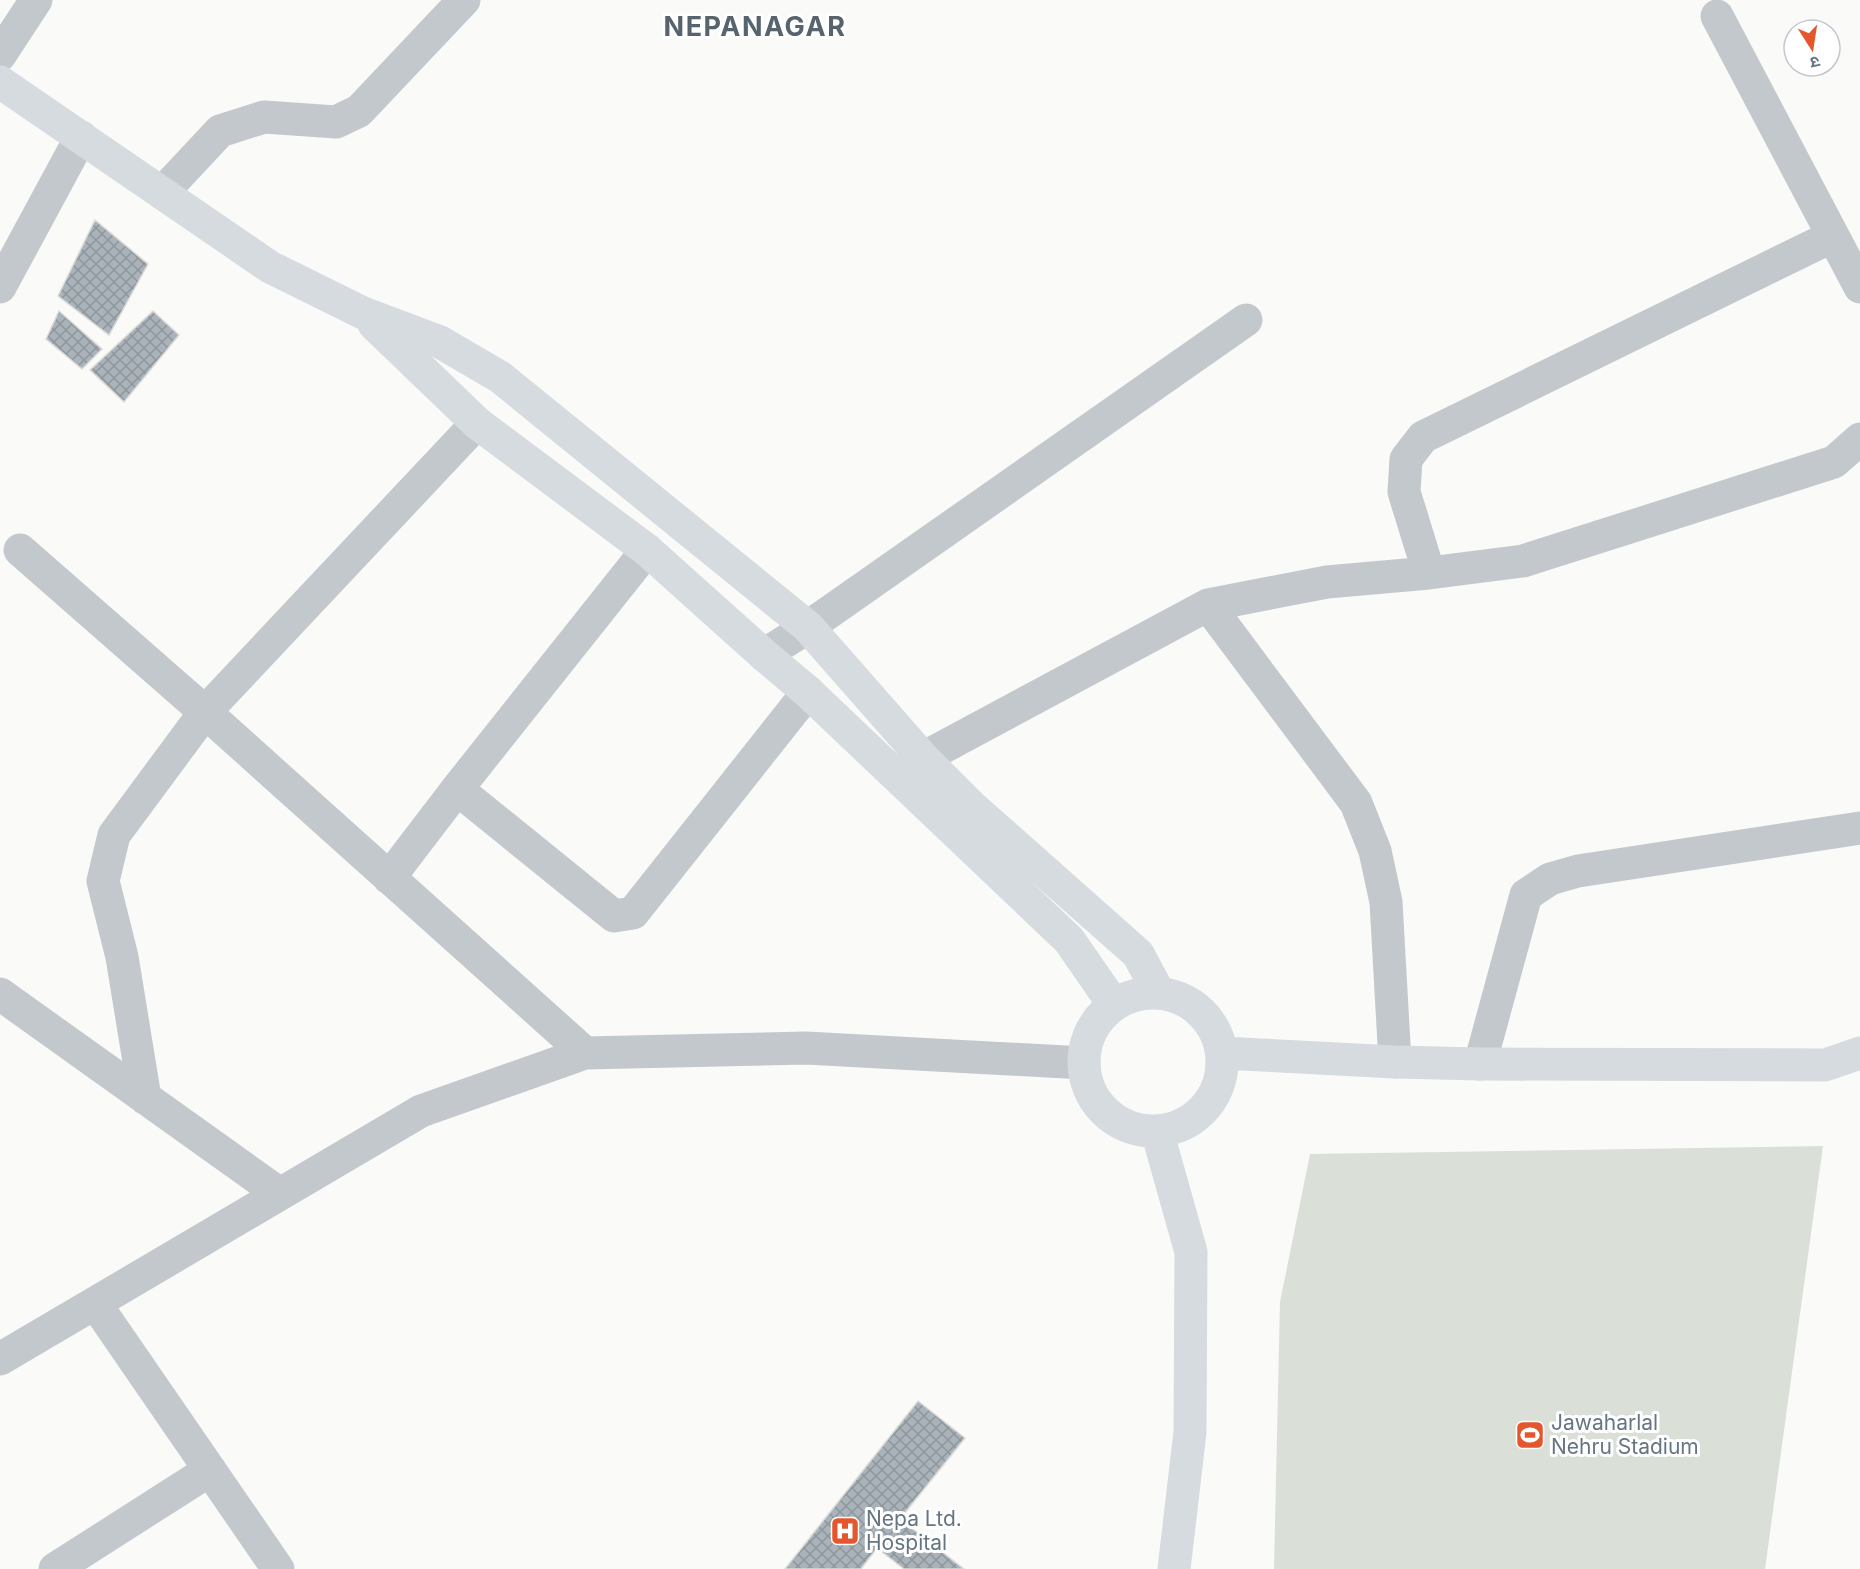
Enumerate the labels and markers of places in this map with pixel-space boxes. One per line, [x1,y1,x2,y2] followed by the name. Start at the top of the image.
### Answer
[1551,1410,1699,1459] place label: Jawaharlal Nehru Stadium
[1514,1419,1546,1451] sports icon: Jawaharlal Nehru Stadium
[866,1506,962,1555] place label: Nepa Ltd. Hospital
[829,1515,861,1547] hospital icon: Nepa Ltd. Hospital

